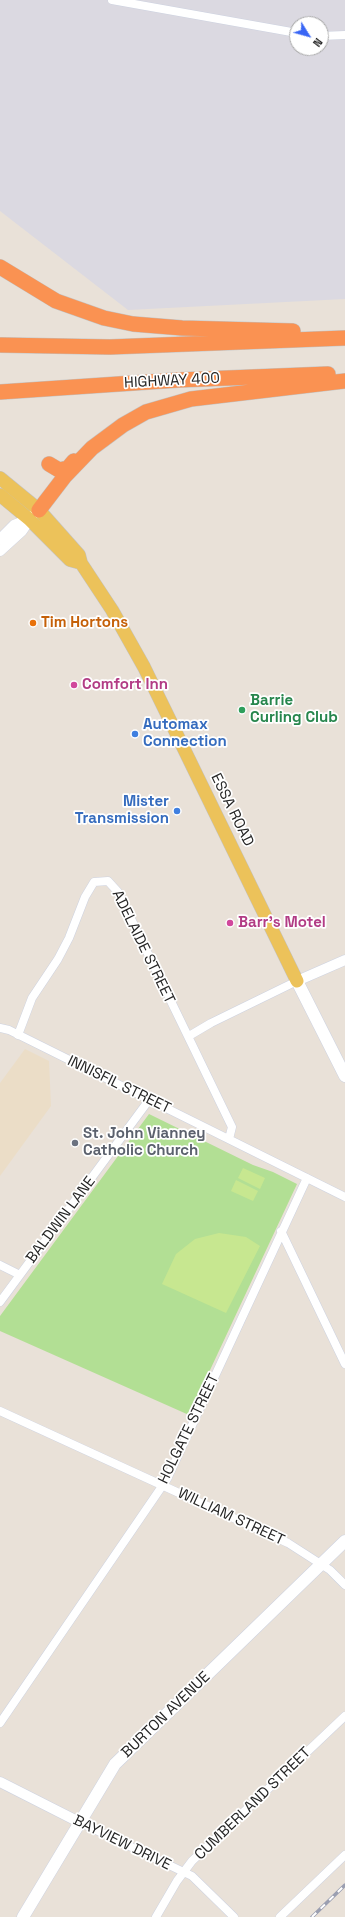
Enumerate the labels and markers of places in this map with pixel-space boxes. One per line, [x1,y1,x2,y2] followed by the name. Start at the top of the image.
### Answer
[41,614,128,632] place label: Tim Hortons
[28,618,38,628] marker: Tim Hortons
[82,676,168,694] place label: Comfort Inn
[69,680,79,690] marker: Comfort Inn
[250,692,338,727] place label: Barrie Curling Club
[237,705,247,715] marker: Barrie Curling Club
[143,716,227,751] place label: Automax Connection
[130,729,140,739] marker: Automax Connection
[75,793,169,828] place label: Mister Transmission
[172,806,182,816] marker: Mister Transmission
[238,914,326,932] place label: Barr's Motel
[225,918,235,928] marker: Barr's Motel
[83,1125,206,1160] place label: St. John Vianney Catholic Church
[70,1138,80,1148] marker: St. John Vianney Catholic Church

